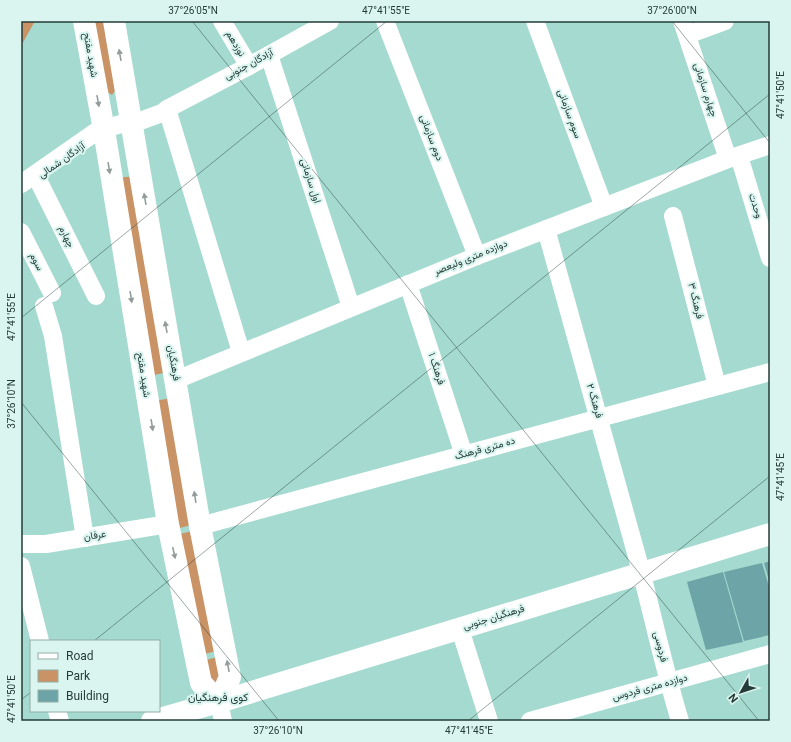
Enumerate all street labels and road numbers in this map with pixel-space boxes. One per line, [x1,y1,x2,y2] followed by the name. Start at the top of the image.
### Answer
[221,28,249,60] street label: نوزدهم
[79,31,101,79] street label: شهید مفتح
[222,46,277,84] street label: آزادگان جنوبی
[689,61,721,119] street label: چهارم سازمانی
[553,87,585,141] street label: سوم سازمانی
[415,113,447,163] street label: دوم سازمانی
[36,139,89,183] street label: آزادگان شمالی
[296,157,324,205] street label: اول سازمانی
[744,192,766,220] street label: وحدت
[54,223,78,251] street label: چهارم
[431,236,510,280] street label: دوازده متری ولیعصر
[25,250,47,274] street label: سوم
[683,281,707,321] street label: فرهنگ ۳
[162,344,184,382] street label: فرهنگیان
[132,351,154,399] street label: شهید مفتح
[424,351,448,387] street label: فرهنگ ۱
[582,382,606,420] street label: فرهنگ ۲
[453,434,517,464] street label: ده متری فرهنگ
[83,527,107,545] street label: عرفان
[461,601,527,634] street label: فرهنگیان جنوبی
[649,630,671,664] street label: فردوسی
[611,671,690,705] street label: دوازده متری فردوس

